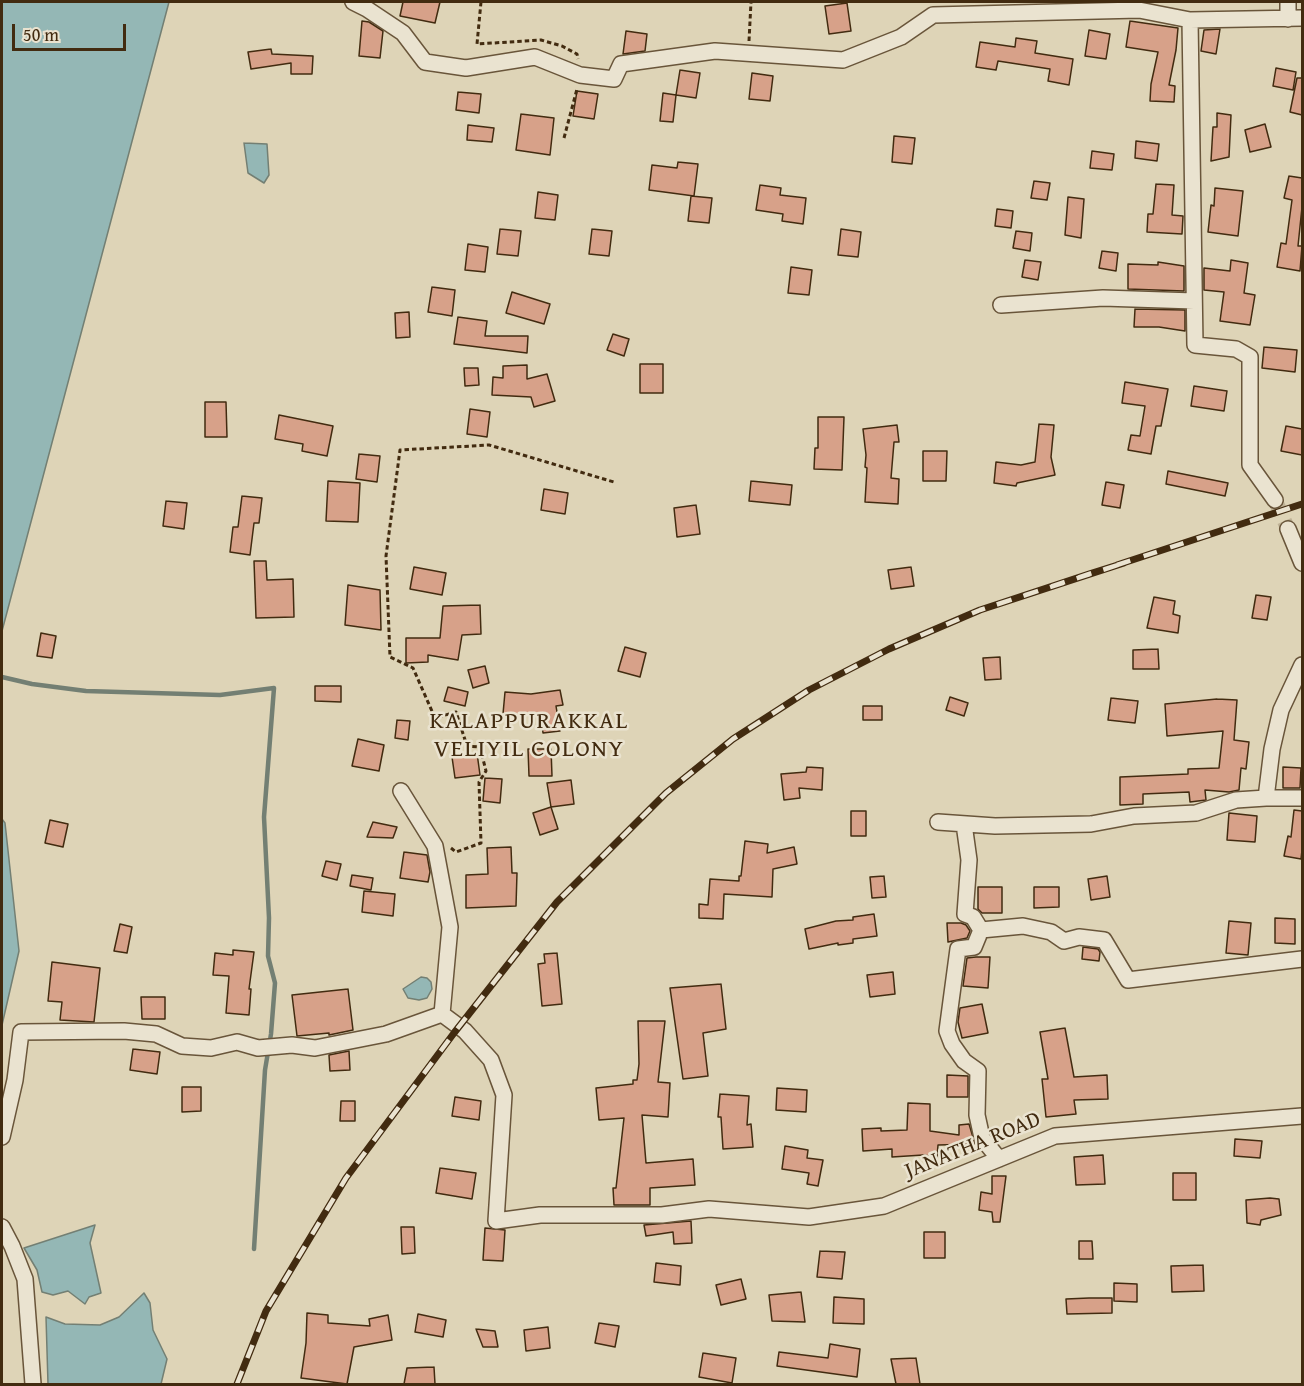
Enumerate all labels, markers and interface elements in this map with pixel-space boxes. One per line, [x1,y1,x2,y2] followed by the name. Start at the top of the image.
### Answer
[15,12,129,50] scale bar
[23,21,59,48] text: 50 m
[429,708,629,764] district label: KALAPPURAKKAL VELIYIL COLONY
[901,1107,1045,1185] street label: JANATHA ROAD

